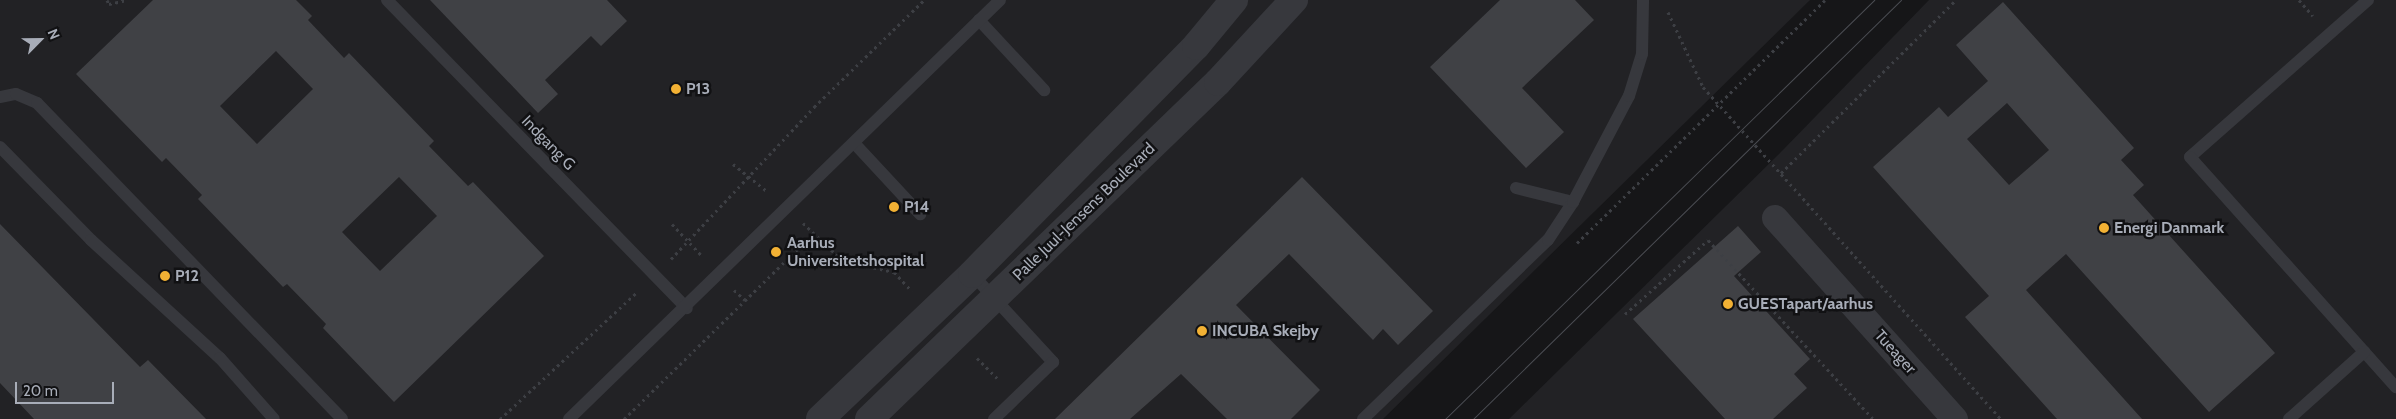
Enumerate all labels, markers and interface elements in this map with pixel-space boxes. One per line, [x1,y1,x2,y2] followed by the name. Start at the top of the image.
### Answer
[15,15,65,65] north arrow
[44,26,64,42] text: N
[686,79,710,99] place label: P13
[670,83,682,95] marker: P13
[517,112,579,174] street label: Indgang G
[1009,139,1159,285] street label: Palle Juul-Jensens Boulevard
[904,197,929,217] place label: P14
[888,201,900,213] marker: P14
[2114,218,2224,238] place label: Energi Danmark
[2098,222,2110,234] marker: Energi Danmark
[787,233,924,271] place label: Aarhus Universitetshospital
[769,245,783,259] marker: Aarhus Universitetshospital
[175,266,199,286] place label: P12
[159,270,171,282] marker: P12
[1738,294,1873,314] place label: GUESTapart/aarhus
[1722,298,1734,310] marker: GUESTapart/aarhus
[1212,321,1319,341] place label: INCUBA Skejby
[1196,325,1208,337] marker: INCUBA Skejby
[1870,326,1920,378] street label: Tueager
[18,372,116,404] scale bar
[23,382,58,400] text: 20 m

